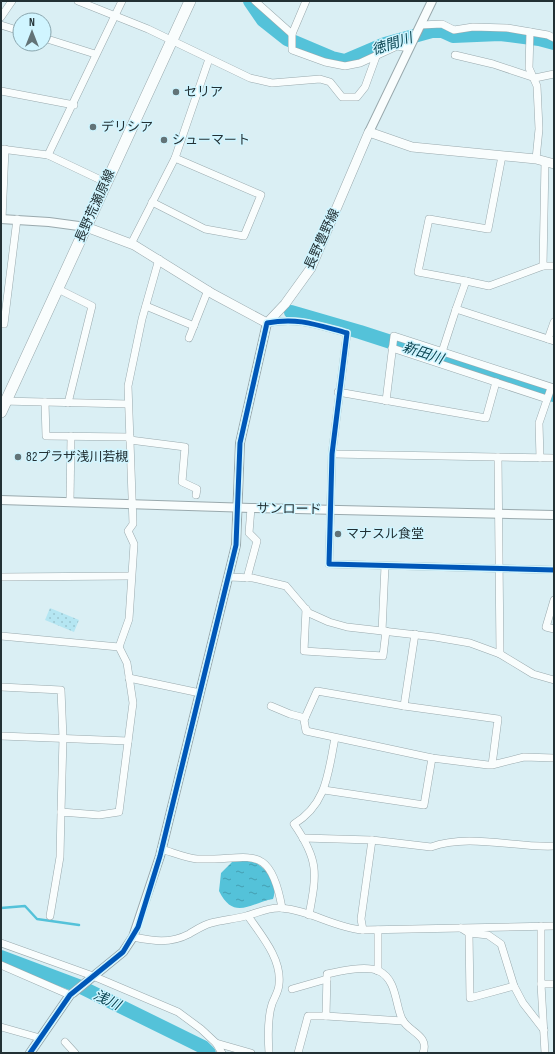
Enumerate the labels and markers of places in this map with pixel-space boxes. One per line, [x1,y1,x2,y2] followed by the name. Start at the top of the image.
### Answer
[184,84,223,100] place label: セリア
[171,87,181,97] marker: セリア
[101,119,153,135] place label: デリシア
[88,122,98,132] marker: デリシア
[172,132,250,148] place label: シューマート
[159,135,169,145] marker: シューマート
[26,449,128,465] place label: 82プラザ浅川若槻
[13,452,23,462] marker: 82プラザ浅川若槻
[346,526,424,542] place label: マナスル食堂
[333,529,343,539] marker: マナスル食堂

